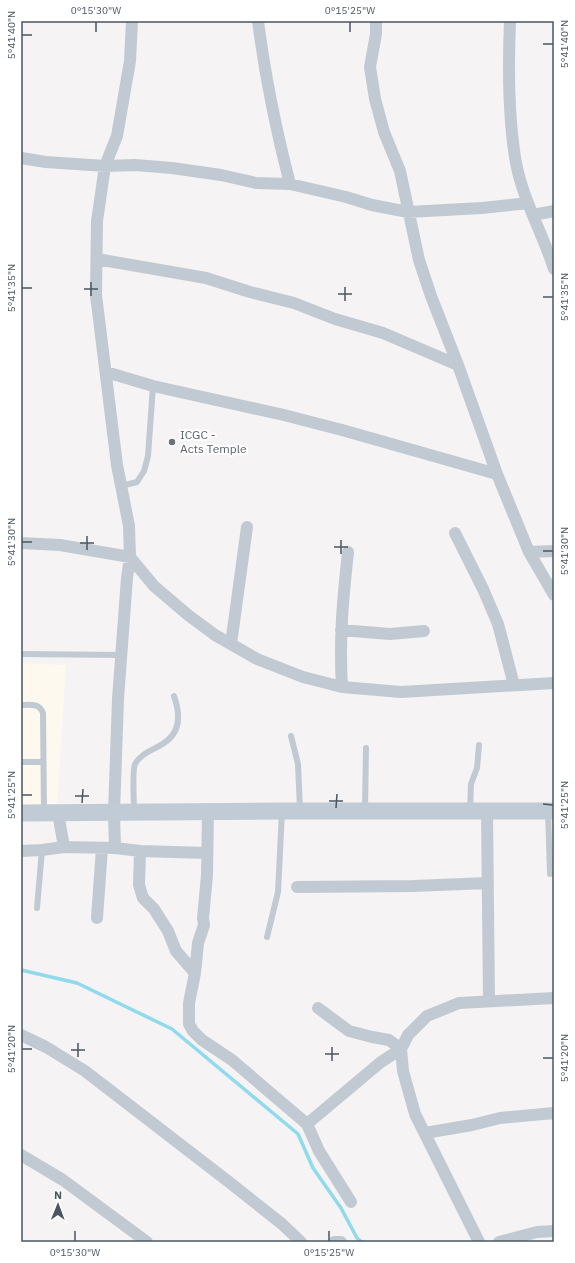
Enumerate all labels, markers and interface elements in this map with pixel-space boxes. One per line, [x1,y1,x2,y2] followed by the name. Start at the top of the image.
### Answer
[71,4,121,17] text: 0°15'30"W
[325,4,375,17] text: 0°15'25"W
[5,11,18,59] text: 5°41'40"N
[558,20,571,68] text: 5°41'40"N
[5,264,18,312] text: 5°41'35"N
[558,273,571,321] text: 5°41'35"N
[180,427,247,456] place label: ICGC - Acts Temple
[167,437,177,447] marker: ICGC - Acts Temple
[5,518,18,566] text: 5°41'30"N
[558,527,571,575] text: 5°41'30"N
[5,771,18,819] text: 5°41'25"N
[558,781,571,829] text: 5°41'25"N
[5,1025,18,1073] text: 5°41'20"N
[558,1034,571,1082] text: 5°41'20"N
[38,1185,78,1225] north arrow
[54,1188,62,1202] text: N
[50,1246,100,1259] text: 0°15'30"W
[304,1246,354,1259] text: 0°15'25"W

